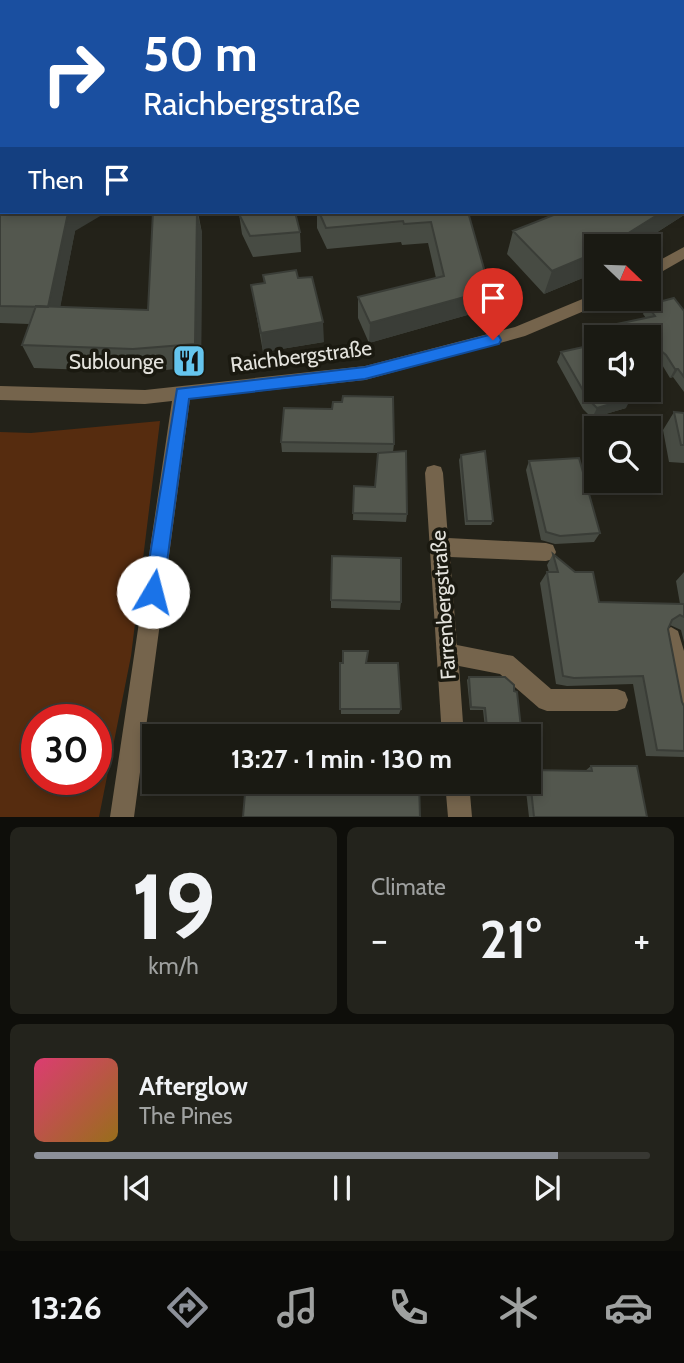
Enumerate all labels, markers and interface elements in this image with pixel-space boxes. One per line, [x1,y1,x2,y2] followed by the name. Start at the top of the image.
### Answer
[143,24,258,83] text: 50 m
[28,28,119,119] icon: right
[143,84,360,123] text: Raichbergstraße
[98,161,136,199] icon: arrive
[28,164,84,196] text: Then
[584,234,662,312] north arrow
[584,234,661,493] map controls
[463,268,523,340] pin
[474,279,512,317] icon: arrive
[584,325,661,402] button: sound
[229,335,373,377] street label: Raichbergstraße
[170,342,208,380] restaurant icon: Sublounge
[69,349,164,374] place label: Sublounge
[584,416,661,493] button: search
[425,529,461,681] street label: Farrenbergstraße
[116,555,190,629] position arrow
[21,704,112,795] speed limit sign: 30
[231,743,452,775] text: 13:27 · 1 min · 130 m
[131,851,216,962] text: 19
[371,873,446,901] text: Climate
[480,908,541,971] text: 21°
[371,916,388,963] text: −
[633,916,650,963] text: +
[148,952,199,980] text: km/h
[139,1070,248,1102] text: Afterglow
[139,1102,233,1130] text: The Pines
[118,1169,156,1207] icon: previous
[323,1169,361,1207] icon: pause
[528,1169,566,1207] icon: next
[163,1283,212,1332] icon: directions
[273,1283,322,1332] icon: music
[384,1283,433,1332] icon: phone
[494,1283,543,1332] icon: climate
[604,1283,653,1332] icon: car
[31,1288,102,1327] text: 13:26

